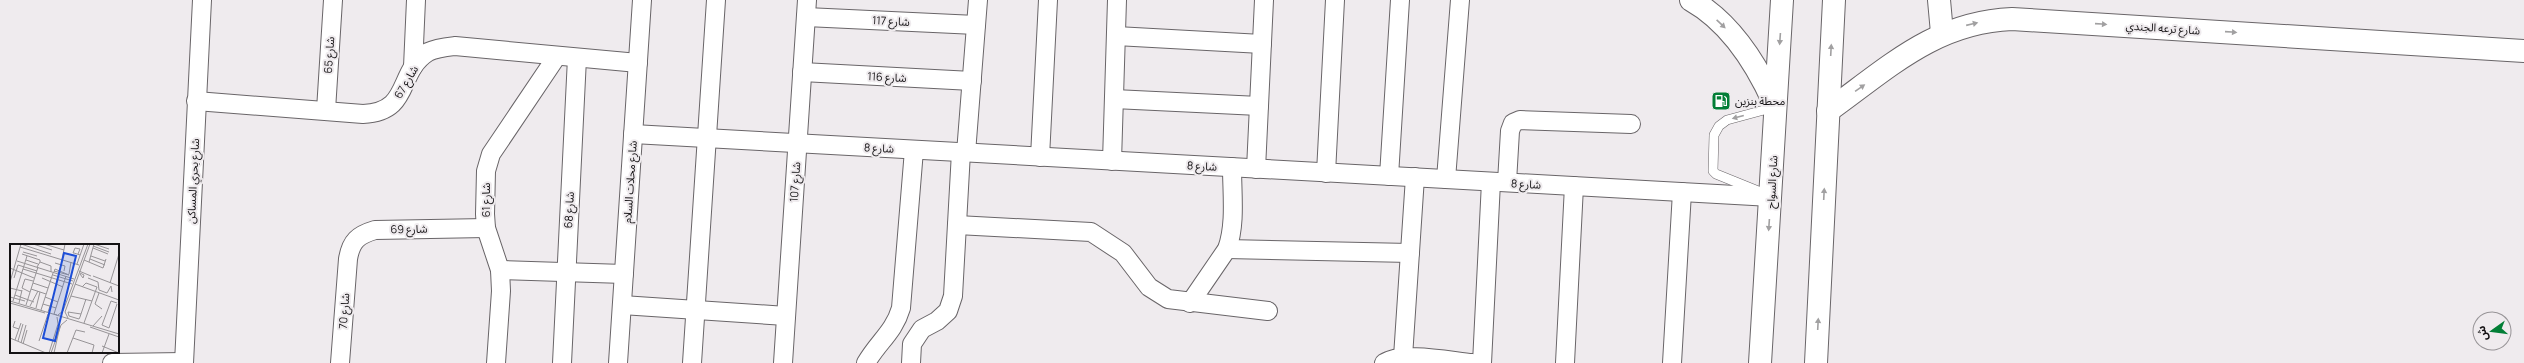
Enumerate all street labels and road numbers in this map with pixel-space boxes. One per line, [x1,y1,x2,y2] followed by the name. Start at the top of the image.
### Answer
[872,12,911,30] street label: شارع 117
[2125,17,2201,40] street label: شارع ترعه الجندي
[320,36,338,74] street label: شارع 65
[390,62,422,102] street label: شارع 67
[867,68,907,86] street label: شارع 116
[183,138,205,224] street label: شارع بحري المساكن
[864,139,895,157] street label: شارع 8
[619,140,641,224] street label: شارع محلات السلام
[1763,155,1781,209] street label: شارع السواح
[1187,157,1218,175] street label: شارع 8
[786,161,804,203] street label: شارع 107
[1511,175,1542,193] street label: شارع 8
[478,182,494,217] street label: شارع 61
[560,191,578,229] street label: شارع 68
[390,221,428,237] street label: شارع 69
[335,292,353,329] street label: شارع 70

